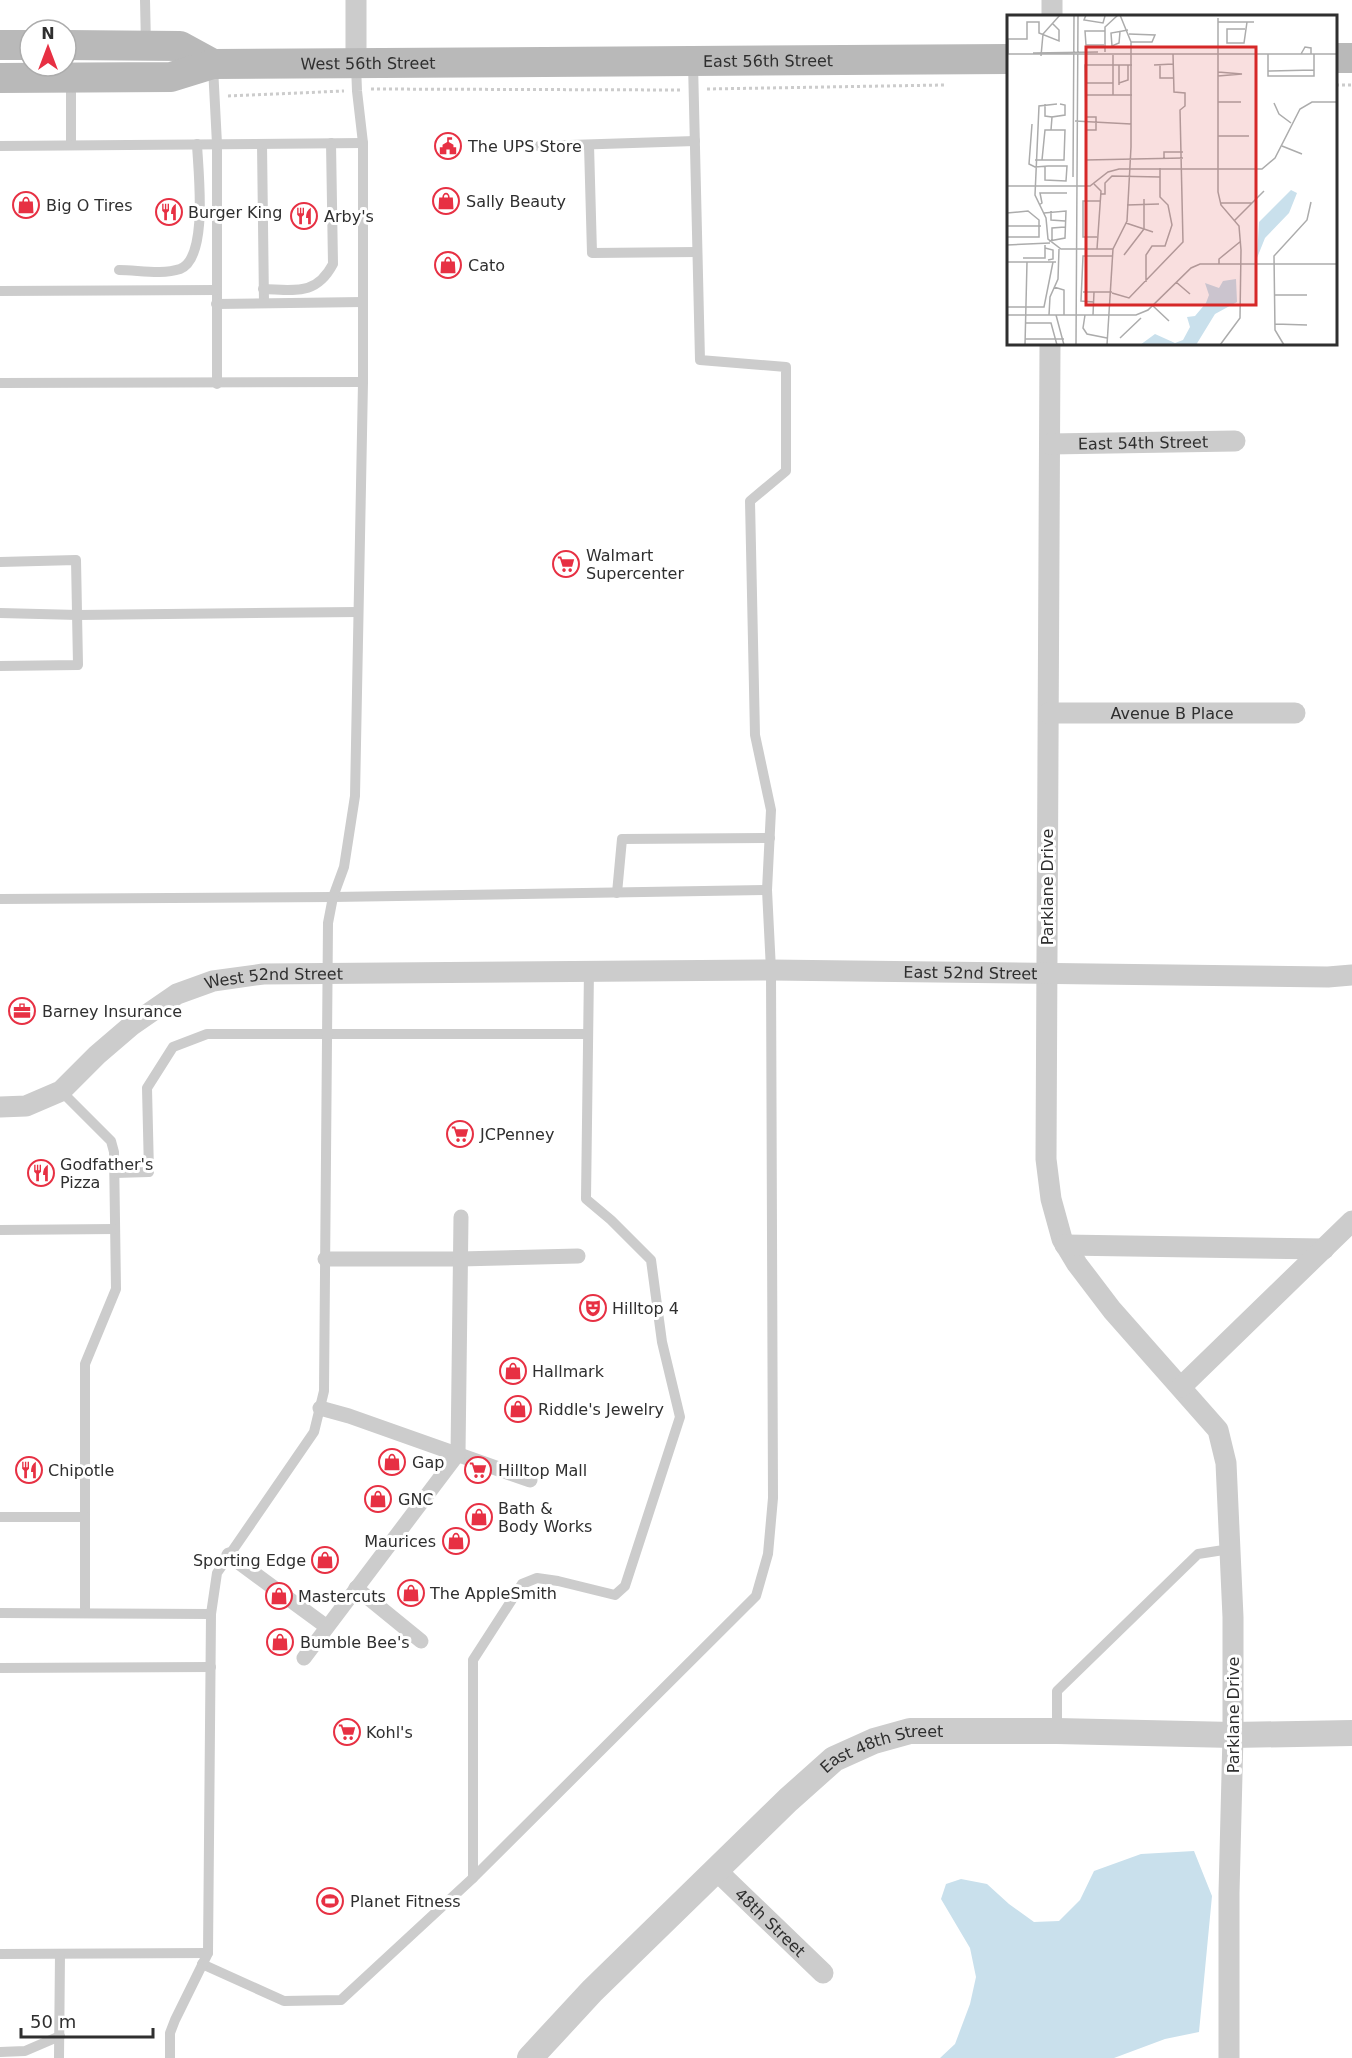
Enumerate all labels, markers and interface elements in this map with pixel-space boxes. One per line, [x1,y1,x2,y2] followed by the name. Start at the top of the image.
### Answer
[1007,15,1337,345] inset map
[18,18,78,78] north arrow
[41,24,55,43] text: N
[703,51,833,70] street label: East 56th Street
[300,53,436,73] street label: West 56th Street
[433,131,463,161] public building icon: The UPS Store
[467,137,582,156] place label: The UPS Store
[431,186,461,216] shop icon: Sally Beauty
[11,190,41,220] shop icon: Big O Tires
[466,192,566,211] place label: Sally Beauty
[46,196,132,215] place label: Big O Tires
[154,197,184,227] restaurant icon: Burger King
[289,201,319,231] restaurant icon: Arby's
[188,203,282,222] place label: Burger King
[324,207,374,226] place label: Arby's
[433,250,463,280] shop icon: Cato
[468,256,505,275] place label: Cato
[1078,432,1208,453] street label: East 54th Street
[586,546,684,583] place label: Walmart Supercenter
[551,549,581,579] supermarket icon: Walmart Supercenter
[1110,704,1234,723] street label: Avenue B Place
[1038,829,1057,945] street label: Parklane Drive
[903,962,1038,983] street label: East 52nd Street
[202,964,343,993] street label: West 52nd Street
[7,996,37,1026] office icon: Barney Insurance
[42,1002,182,1021] place label: Barney Insurance
[445,1119,475,1149] supermarket icon: JCPenney
[479,1125,554,1144] place label: JCPenney
[60,1155,153,1192] place label: Godfather's Pizza
[26,1158,56,1188] restaurant icon: Godfather's Pizza
[578,1293,608,1323] theatre icon: Hilltop 4
[612,1299,679,1318] place label: Hilltop 4
[498,1356,528,1386] shop icon: Hallmark
[532,1362,605,1381] place label: Hallmark
[503,1394,533,1424] shop icon: Riddle's Jewelry
[538,1400,664,1419] place label: Riddle's Jewelry
[377,1447,407,1477] shop icon: Gap
[412,1453,444,1472] place label: Gap
[14,1455,44,1485] restaurant icon: Chipotle
[463,1455,493,1485] supermarket icon: Hilltop Mall
[48,1461,114,1480] place label: Chipotle
[498,1461,587,1480] place label: Hilltop Mall
[363,1484,393,1514] shop icon: GNC
[398,1490,434,1509] place label: GNC
[498,1499,592,1536] place label: Bath & Body Works
[464,1502,494,1532] shop icon: Bath & Body Works
[441,1526,471,1556] shop icon: Maurices
[364,1532,436,1551] place label: Maurices
[310,1545,340,1575] shop icon: Sporting Edge
[193,1551,306,1570] place label: Sporting Edge
[396,1578,426,1608] shop icon: The AppleSmith
[264,1581,294,1611] shop icon: Mastercuts
[429,1584,557,1603] place label: The AppleSmith
[298,1587,386,1606] place label: Mastercuts
[265,1627,295,1657] shop icon: Bumble Bee's
[300,1633,410,1652] place label: Bumble Bee's
[1224,1657,1243,1773] street label: Parklane Drive
[332,1717,362,1747] supermarket icon: Kohl's
[816,1722,943,1777] street label: East 48th Street
[366,1723,413,1742] place label: Kohl's
[731,1884,810,1961] street label: 48th Street
[315,1886,345,1916] sports icon: Planet Fitness
[350,1892,461,1911] place label: Planet Fitness
[21,2001,153,2039] scale bar
[30,2011,76,2032] text: 50 m

